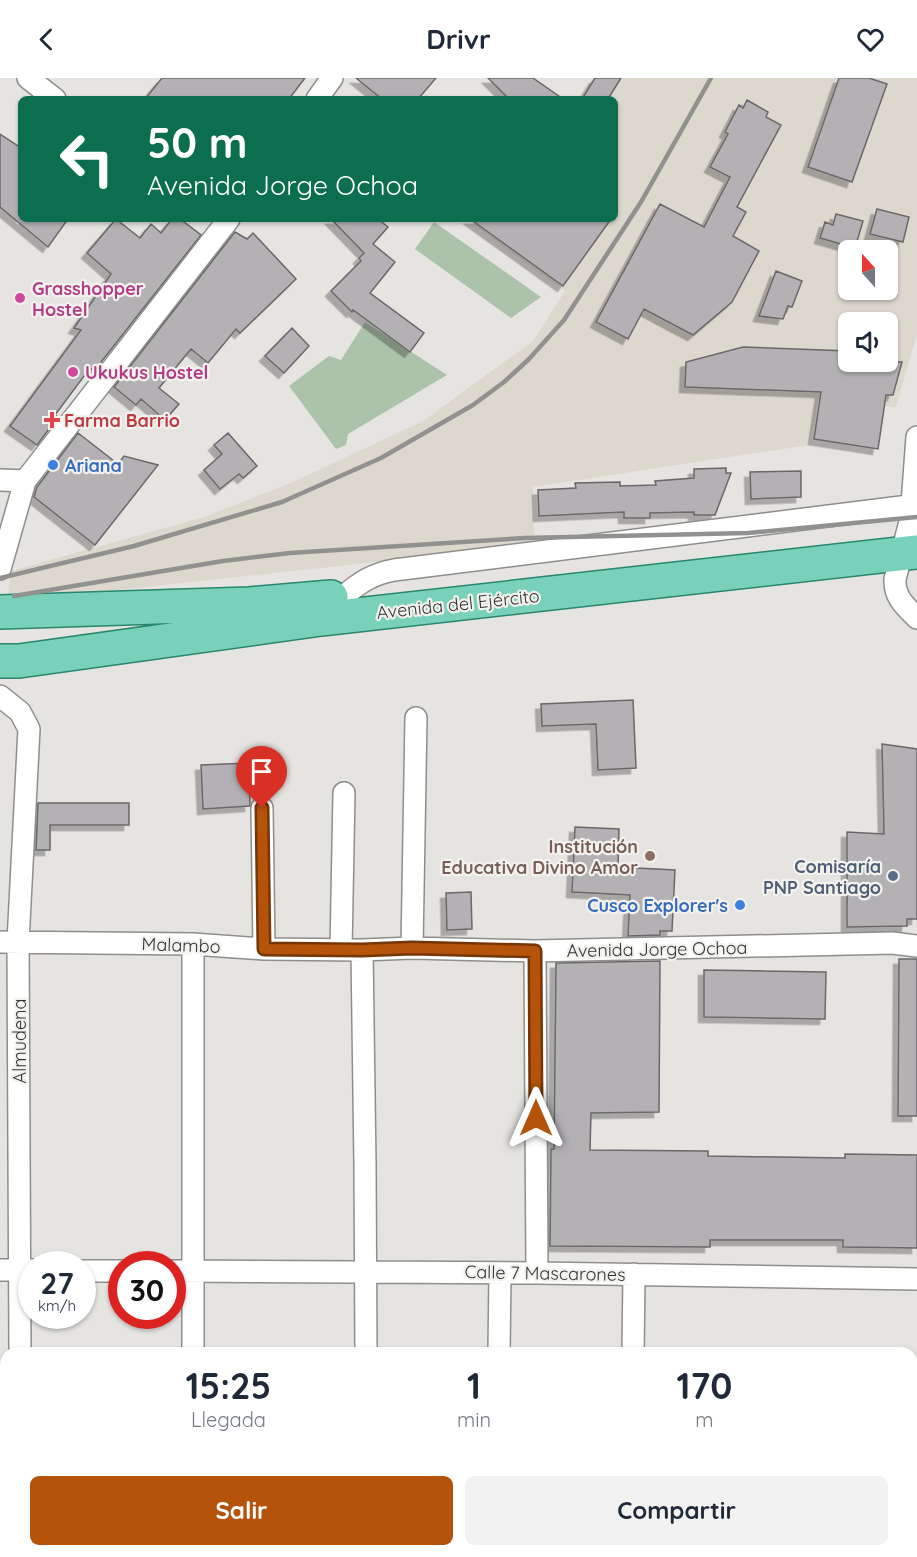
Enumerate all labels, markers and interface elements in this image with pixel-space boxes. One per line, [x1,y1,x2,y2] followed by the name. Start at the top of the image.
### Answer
[426,22,491,56] text: Drivr
[30,23,63,56] icon: back
[854,23,887,56] icon: heart
[147,116,247,169] text: 50 m
[48,120,126,198] icon: left
[147,168,418,202] text: Avenida Jorge Ochoa
[838,240,898,300] north arrow
[838,240,898,372] map controls
[32,277,144,321] place label: Grasshopper Hostel
[13,291,27,305] marker: Grasshopper Hostel
[838,312,898,372] button: sound
[85,361,208,384] place label: Ukukus Hostel
[66,365,80,379] marker: Ukukus Hostel
[64,409,180,432] place label: Farma Barrio
[45,413,59,427] marker: Farma Barrio
[65,454,122,477] place label: Ariana
[46,458,60,472] marker: Ariana
[375,584,541,624] street label: Avenida del Ejército
[236,746,287,808] pin
[245,755,278,788] icon: arrive
[441,835,638,879] place label: Institución Educativa Divino Amor
[643,849,657,863] marker: Institución Educativa Divino Amor
[763,855,881,899] place label: Comisaría PNP Santiago
[886,869,900,883] marker: Comisaría PNP Santiago
[587,894,728,917] place label: Cusco Explorer's
[733,898,747,912] marker: Cusco Explorer's
[141,932,221,958] street label: Malambo
[566,936,748,962] street label: Avenida Jorge Ochoa
[8,999,31,1083] street label: Almudena
[504,1086,568,1150] position arrow
[108,1251,186,1329] speed limit sign: 30
[464,1260,626,1286] street label: Calle 7 Mascarones
[40,1264,74,1302] text: 27
[38,1296,76,1315] text: km/h
[186,1363,271,1408] text: 15:25
[467,1363,481,1408] text: 1
[677,1363,732,1408] text: 170
[191,1407,266,1432] text: Llegada
[457,1407,491,1432] text: min
[695,1407,714,1432] text: m
[30,1476,453,1545] button: Salir
[465,1476,888,1545] button: Compartir

